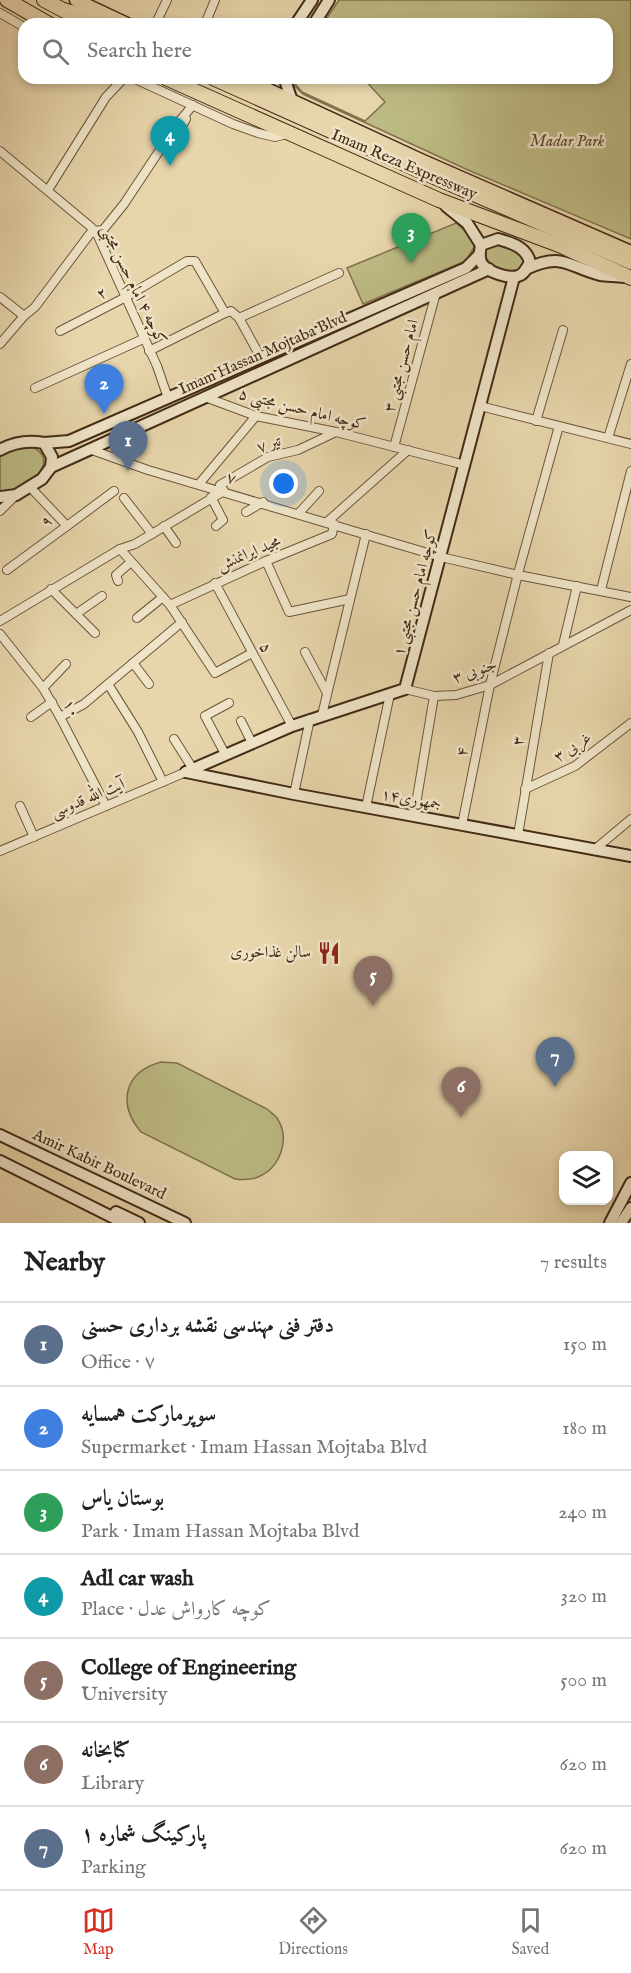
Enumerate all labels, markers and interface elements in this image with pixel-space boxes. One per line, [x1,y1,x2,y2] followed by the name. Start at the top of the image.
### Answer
[18,18,613,84] search box
[39,35,72,68] icon: search
[87,37,192,65] text: Search here
[150,116,190,166] pin: 4
[328,125,480,205] street label: Imam Reza Expressway
[530,132,605,152] park label: Madar Park
[392,214,430,263] pin: 3
[93,222,171,349] street label: کوچه ۴ امام حسن مجتبی
[93,283,111,305] street label: ۲
[176,308,350,400] street label: Imam Hassan Mojtaba Blvd
[380,317,427,415] street label: امام حسن مجتبی ۳
[84,364,124,414] pin: 2
[236,385,368,438] street label: کوچه امام حسن مجتبی ۵
[108,422,148,471] pin: 1
[254,431,285,458] street label: ۷ تیر
[224,468,238,490] street label: ۷
[269,469,298,498] your location
[37,511,57,533] street label: ۹
[389,527,445,659] street label: کوچه امام حسن مجتبی ۱
[214,532,284,576] street label: مجید ایرانمنش
[254,639,276,657] street label: ۵
[450,655,500,689] street label: ۳ جنوبی
[58,696,84,722] street label: ۱۰
[550,728,596,768] street label: ۳ غربی
[508,735,530,747] street label: ۳
[452,745,474,759] street label: ۴
[46,770,130,824] street label: آیت الله قدوسی
[379,785,443,815] street label: جمهوری۱۴
[316,940,342,966] restaurant icon: سالن غذاخوری
[230,943,311,963] place label: سالن غذاخوری
[354,956,392,1006] pin: 5
[536,1038,574,1087] pin: 7
[442,1068,480,1117] pin: 6
[28,1125,169,1205] street label: Amir Kabir Boulevard
[559,1151,613,1205] map controls
[559,1151,613,1205] button: layers
[24,1246,105,1279] text: Nearby
[540,1250,607,1275] text: 7 results
[81,1312,334,1340] text: دفتر فنی مهندسی نقشه برداری حسنی
[40,1332,47,1357] text: 1
[563,1332,607,1357] text: 150 m
[81,1350,156,1375] text: Office · ۷
[81,1401,216,1429] text: سوپرمارکت همسایه
[39,1416,48,1441] text: 2
[562,1416,607,1441] text: 180 m
[81,1435,427,1460] text: Supermarket · Imam Hassan Mojtaba Blvd
[81,1485,164,1513] text: بوستان یاس
[40,1500,47,1525] text: 3
[558,1500,607,1525] text: 240 m
[81,1519,359,1544] text: Park · Imam Hassan Mojtaba Blvd
[81,1565,194,1593] text: Adl car wash
[39,1584,48,1609] text: 4
[561,1584,607,1609] text: 320 m
[81,1597,271,1622] text: Place · کوچه کارواش عدل
[81,1654,296,1682] text: College of Engineering
[40,1668,47,1693] text: 5
[560,1668,607,1693] text: 500 m
[81,1682,168,1707] text: University
[81,1737,130,1765] text: کتابخانه
[39,1752,48,1777] text: 6
[560,1752,607,1777] text: 620 m
[81,1771,144,1796] text: Library
[81,1821,206,1849] text: پارکینگ شماره ۱
[39,1836,48,1861] text: 7
[560,1836,607,1861] text: 620 m
[81,1855,146,1880] text: Parking
[82,1904,115,1960] tab: Map
[278,1904,348,1960] tab: Directions
[511,1904,549,1960] tab: Saved

